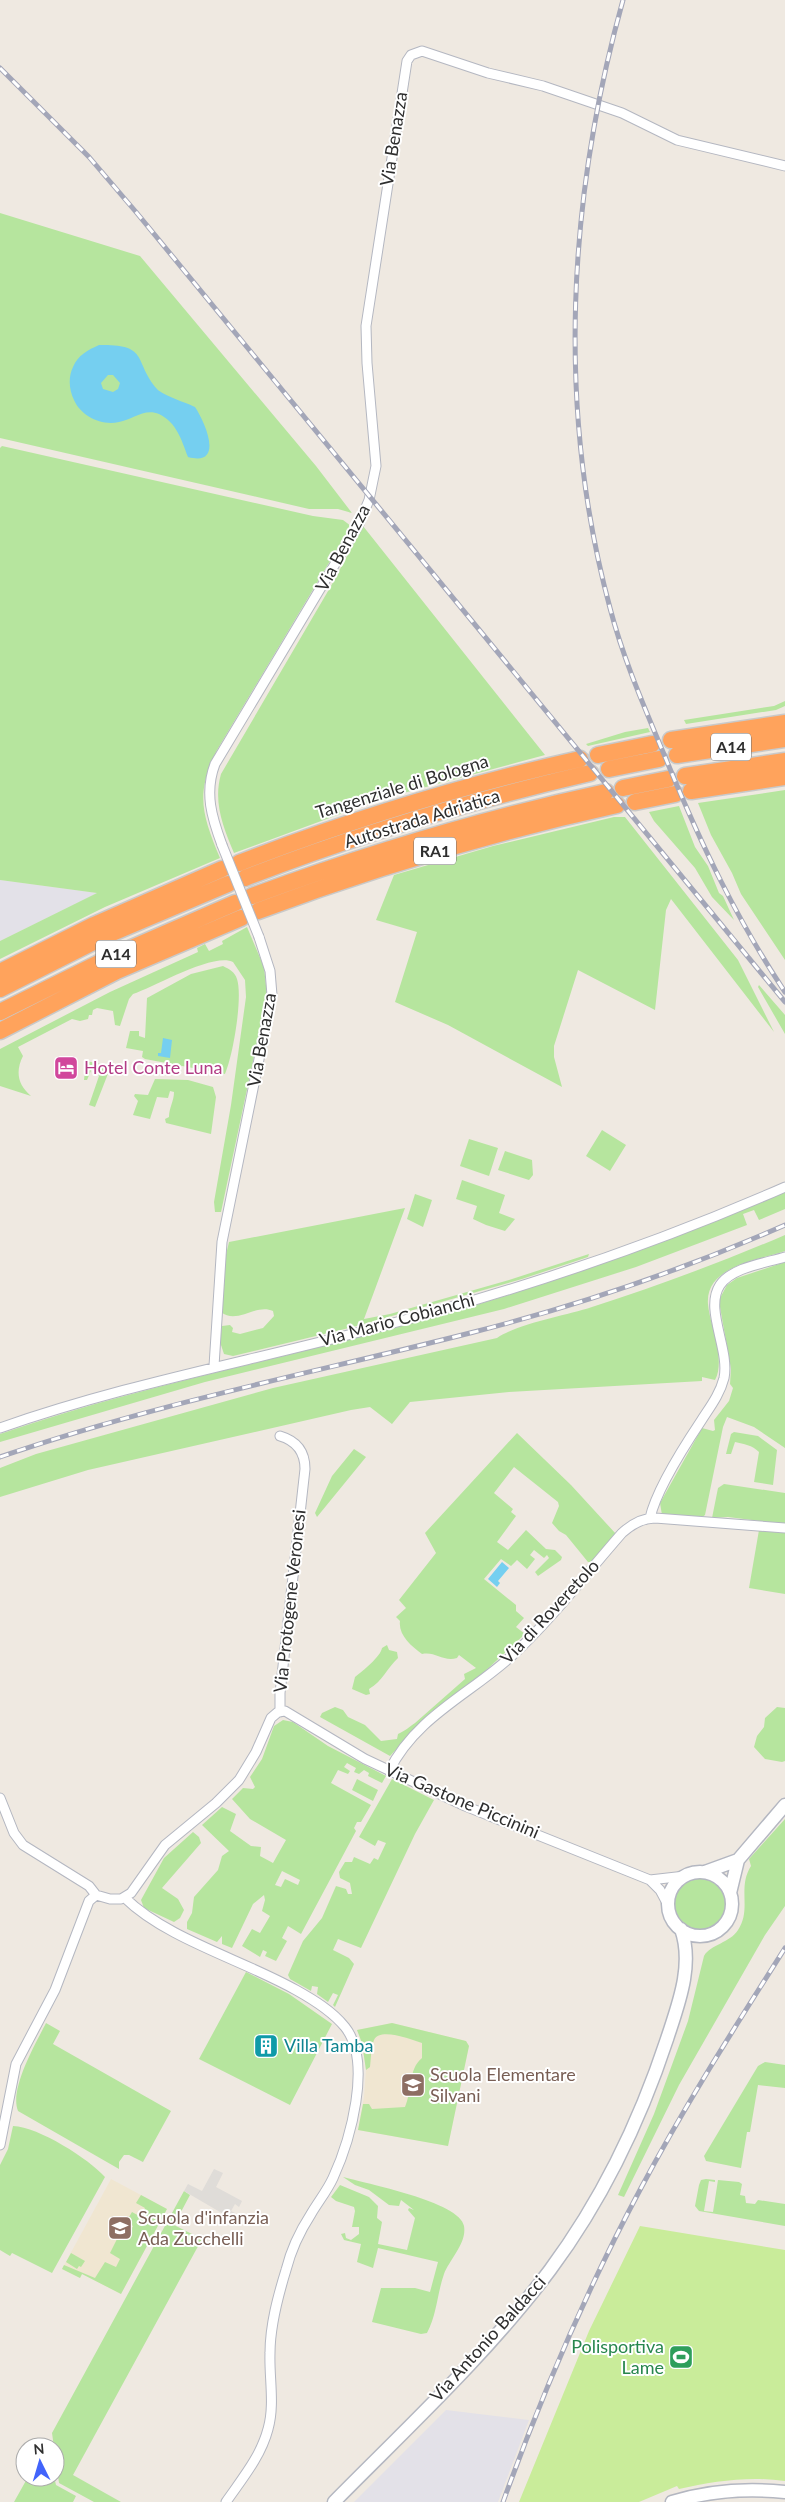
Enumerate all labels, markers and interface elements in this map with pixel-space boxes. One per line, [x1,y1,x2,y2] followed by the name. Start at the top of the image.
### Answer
[375,90,411,188] street label: Via Benazza
[310,500,374,595] street label: Via Benazza
[711,734,751,760] road number: A14
[313,749,491,823] street label: Tangenziale di Bologna
[341,784,502,852] street label: Autostrada Adriatica
[414,838,456,864] road number: RA1
[96,941,136,968] road number: A14
[242,991,280,1089] street label: Via Benazza
[53,1055,79,1081] hotel icon: Hotel Conte Luna
[84,1056,223,1078] place label: Hotel Conte Luna
[317,1288,477,1350] street label: Via Mario Cobianchi
[268,1508,310,1694] street label: Via Protogene Veronesi
[495,1554,603,1668] street label: Via di Roveretolo
[382,1758,543,1843] street label: Via Gastone Piccinini
[253,2033,279,2059] building icon: Villa Tamba
[284,2034,373,2056] place label: Villa Tamba
[430,2063,576,2106] place label: Scuola Elementare Silvani
[400,2072,426,2098] school or university icon: Scuola Elementare Silvani
[138,2206,269,2249] place label: Scuola d'infanzia Ada Zucchelli
[107,2215,133,2241] school or university icon: Scuola d'infanzia Ada Zucchelli
[425,2271,550,2406] street label: Via Antonio Baldacci
[571,2335,664,2378] place label: Polisportiva Lame
[668,2344,694,2370] sports icon: Polisportiva Lame
[15,2437,65,2487] north arrow
[33,2440,45,2457] text: N

